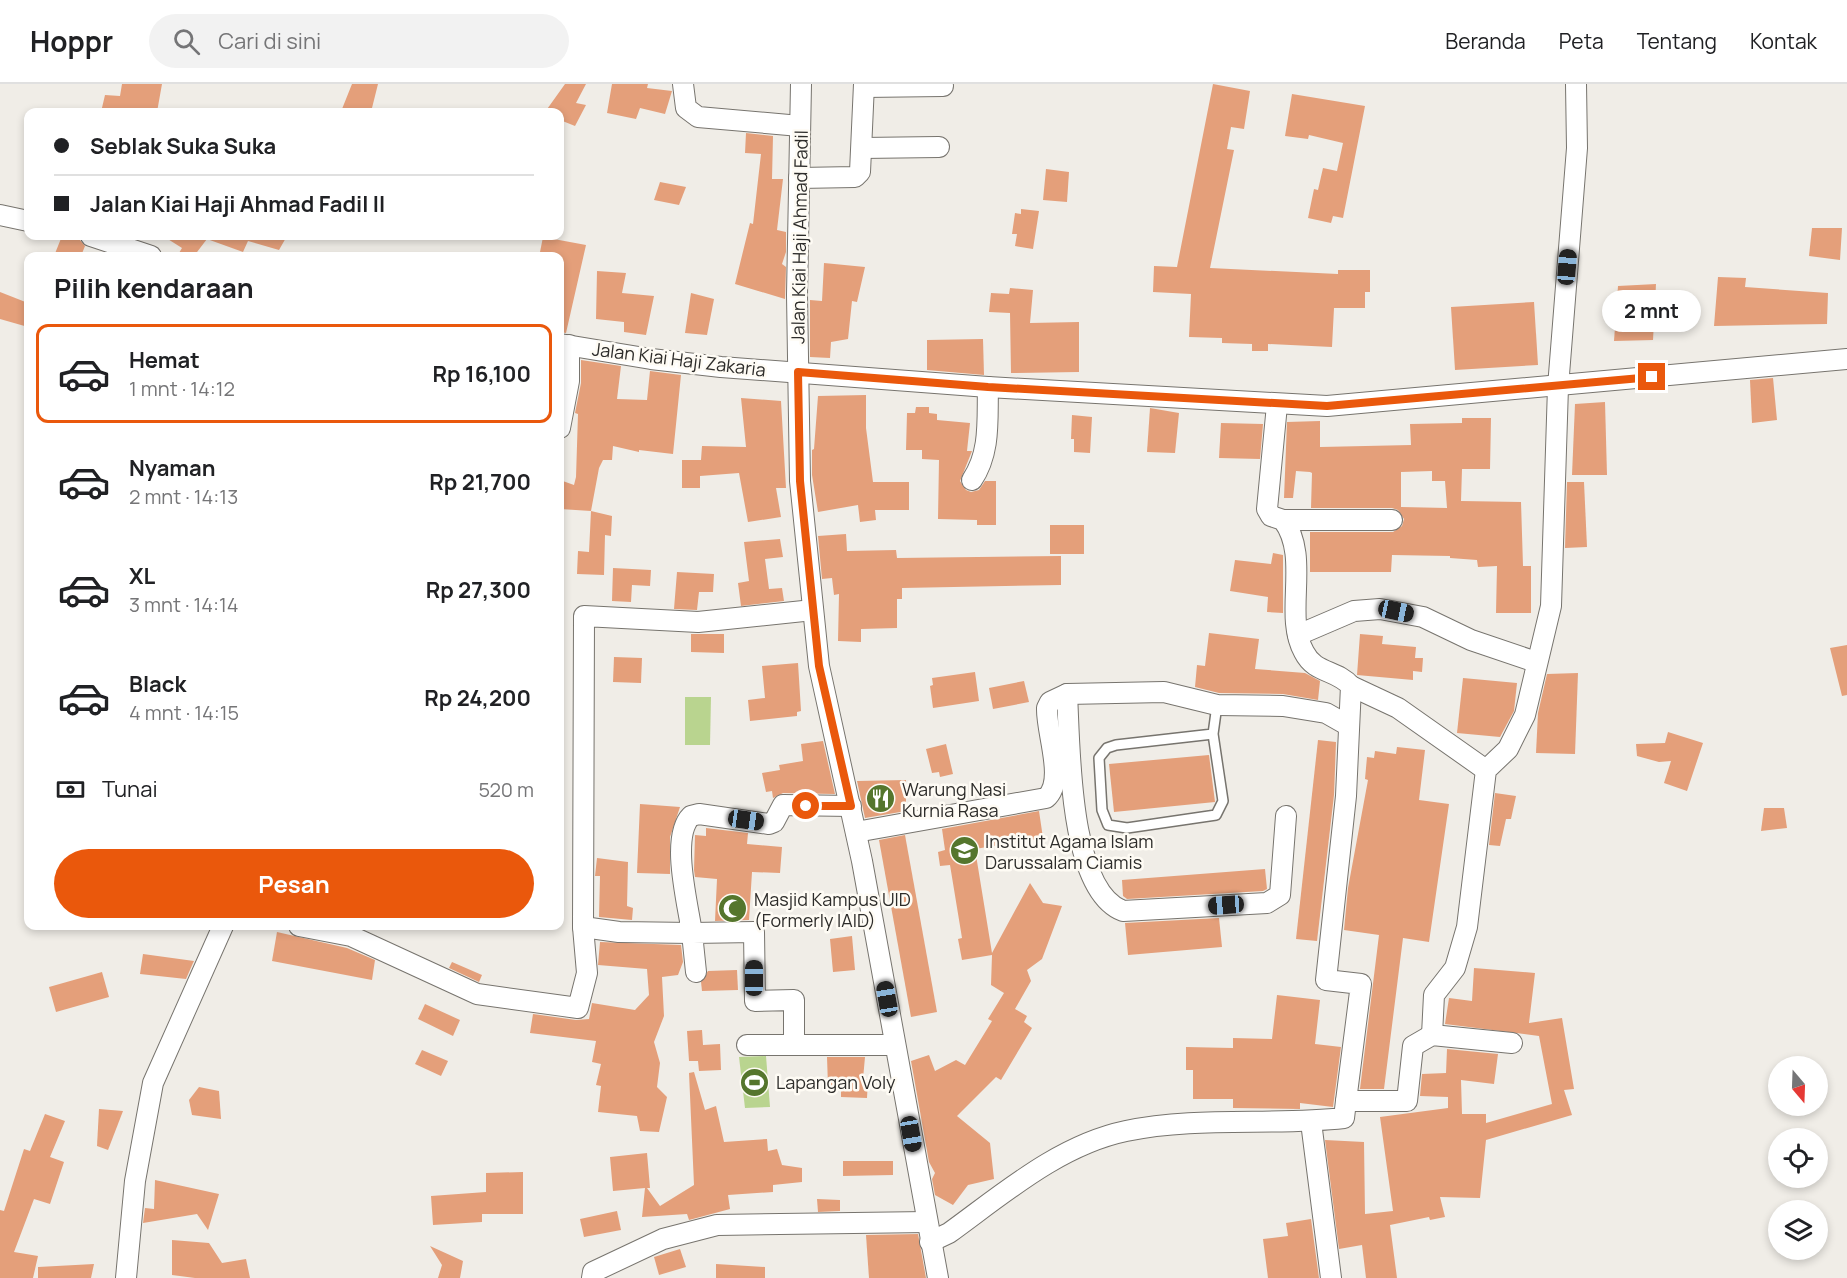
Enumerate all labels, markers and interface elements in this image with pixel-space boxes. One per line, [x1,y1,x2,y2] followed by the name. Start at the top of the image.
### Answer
[149,14,569,68] search box
[30,22,113,60] text: Hoppr
[170,25,203,58] icon: search
[218,26,321,56] text: Cari di sini
[1445,27,1526,55] text: Beranda
[1559,27,1604,55] text: Peta
[1637,27,1717,55] text: Tentang
[1750,27,1817,55] text: Kontak
[785,130,813,344] street label: Jalan Kiai Haji Ahmad Fadil
[90,131,276,161] text: Seblak Suka Suka
[90,189,385,219] text: Jalan Kiai Haji Ahmad Fadil II
[1556,248,1578,286] car
[54,269,254,306] text: Pilih kendaraan
[1602,290,1702,332] callout: 2 mnt
[1624,297,1679,324] text: 2 mnt
[591,336,767,382] street label: Jalan Kiai Haji Zakaria
[129,345,200,375] text: Hemat
[57,347,111,401] icon: car
[433,359,531,389] text: Rp 16,100
[1638,363,1665,390] route end
[129,375,235,402] text: 1 mnt · 14:12
[129,453,216,483] text: Nyaman
[57,455,111,509] icon: car
[429,467,531,497] text: Rp 21,700
[129,483,238,510] text: 2 mnt · 14:13
[129,561,155,591] text: XL
[57,563,111,617] icon: car
[426,575,531,605] text: Rp 27,300
[129,591,239,618] text: 3 mnt · 14:14
[1377,598,1415,624] car
[129,669,186,699] text: Black
[57,671,111,725] icon: car
[424,683,531,713] text: Rp 24,200
[129,699,239,726] text: 4 mnt · 14:15
[54,773,87,806] icon: cash
[102,774,158,804] text: Tunai
[478,776,534,803] text: 520 m
[902,777,1006,822] place label: Warung Nasi Kurnia Rasa
[865,783,897,815] restaurant icon: Warung Nasi Kurnia Rasa
[792,792,819,819] route start
[727,809,765,831] car
[985,829,1154,874] place label: Institut Agama Islam Darussalam Ciamis
[948,835,980,867] school or university icon: Institut Agama Islam Darussalam Ciamis
[54,849,534,918] button: Pesan
[754,887,911,932] place label: Masjid Kampus UID (Formerly IAID)
[717,893,749,925] mosque icon: Masjid Kampus UID (Formerly IAID)
[1207,895,1245,915] car
[745,960,763,996] car
[875,980,899,1018] car
[1768,1056,1828,1116] north arrow
[1768,1056,1828,1260] map controls
[739,1066,771,1098] sports icon: Lapangan Voly
[776,1070,896,1094] place label: Lapangan Voly
[899,1115,923,1153] car
[1768,1128,1828,1188] button: locate
[1768,1200,1828,1260] button: layers

